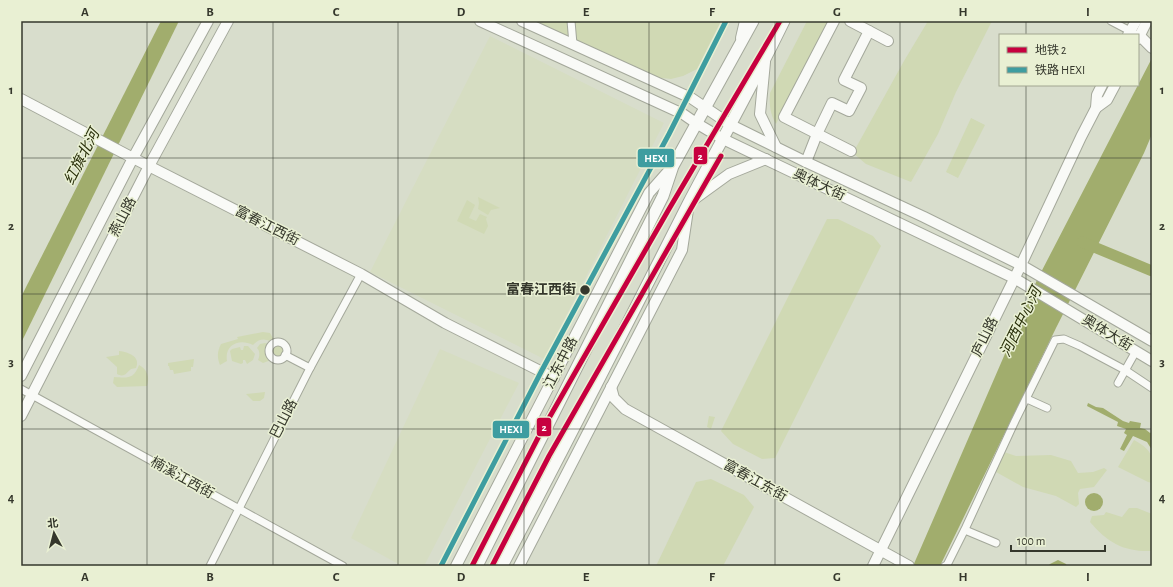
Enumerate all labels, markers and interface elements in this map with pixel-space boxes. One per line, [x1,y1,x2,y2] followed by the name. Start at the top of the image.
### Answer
[81,6,89,19] text: A
[206,6,214,19] text: B
[333,6,340,19] text: C
[457,6,466,19] text: D
[583,6,590,19] text: E
[709,6,716,19] text: F
[833,6,841,19] text: G
[958,6,968,19] text: H
[1086,6,1090,19] text: I
[999,34,1139,86] legend
[1035,43,1067,56] text: 地铁 2
[1035,63,1085,76] text: 铁路 HEXI
[9,84,13,97] text: 1
[1160,84,1164,97] text: 1
[61,124,104,187] water label: 红旗北河
[693,146,708,165] line badge: 2
[637,148,675,168] line badge: HEXI
[697,151,703,162] text: 2
[644,153,668,164] text: HEXI
[791,165,848,203] street label: 奥体大街
[106,195,139,239] street label: 燕山路
[233,203,302,248] street label: 富春江西街
[8,220,14,233] text: 2
[1159,220,1165,233] text: 2
[506,281,576,297] place label: 富春江西街
[997,282,1045,359] water label: 河西中心河
[578,283,592,297] marker: 富春江西街
[1079,311,1136,353] street label: 奥体大街
[969,315,1000,359] street label: 庐山路
[541,334,580,391] street label: 江东中路
[8,356,14,369] text: 3
[1159,356,1165,369] text: 3
[267,397,300,441] street label: 巴山路
[536,417,552,437] line badge: 2
[492,420,530,439] line badge: HEXI
[541,422,547,433] text: 2
[499,424,523,435] text: HEXI
[148,453,217,501] street label: 楠溪江西街
[721,457,789,504] street label: 富春江东街
[8,492,15,505] text: 4
[1159,492,1166,505] text: 4
[34,513,74,553] north arrow
[47,517,59,530] text: 北
[1011,527,1105,553] scale bar
[1017,535,1045,547] text: 100 m
[81,571,89,584] text: A
[206,571,214,584] text: B
[333,571,340,584] text: C
[457,571,466,584] text: D
[583,571,590,584] text: E
[709,571,716,584] text: F
[833,571,841,584] text: G
[958,571,968,584] text: H
[1086,571,1090,584] text: I

